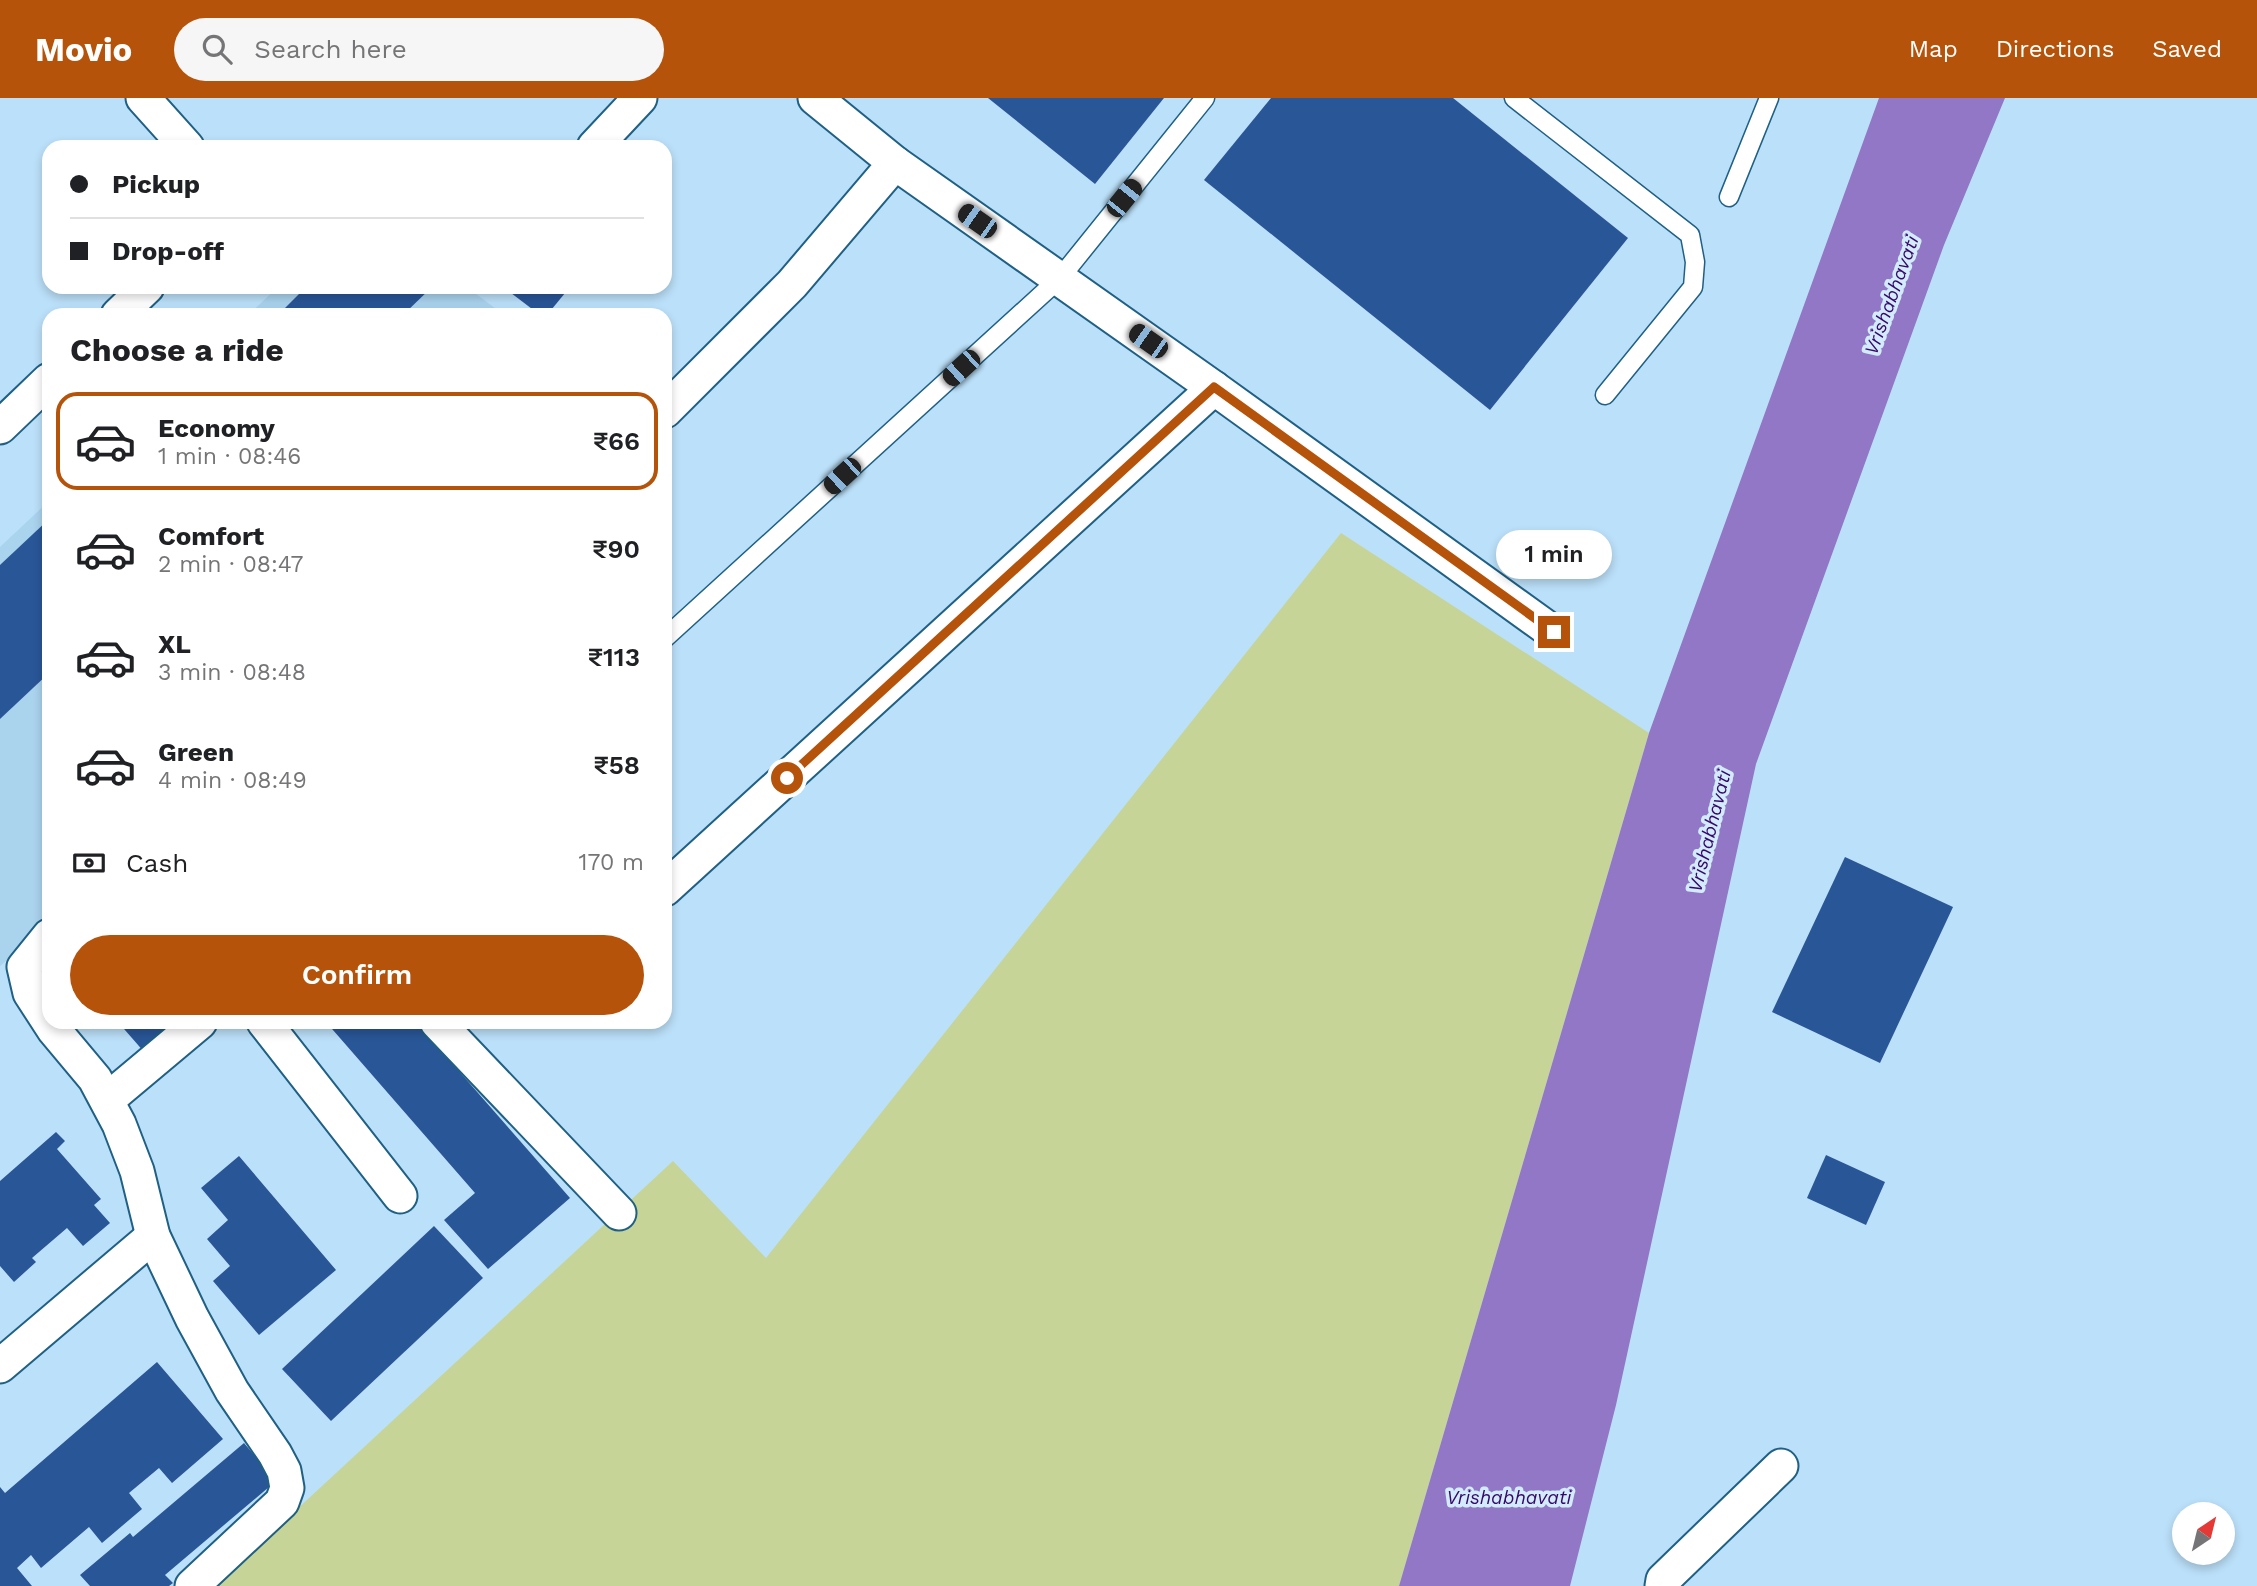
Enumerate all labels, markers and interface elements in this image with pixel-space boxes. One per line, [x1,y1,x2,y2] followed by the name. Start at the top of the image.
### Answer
[174,18,664,81] search box
[35,30,132,69] text: Movio
[198,30,236,68] icon: search
[254,34,407,64] text: Search here
[1909,35,1958,63] text: Map
[1996,35,2114,63] text: Directions
[2152,35,2222,63] text: Saved
[112,169,200,199] text: Pickup
[1103,175,1146,221] car
[954,200,1001,242] car
[1859,231,1924,358] water label: Vrishabhavati
[112,236,224,266] text: Drop-off
[1125,320,1172,362] car
[70,331,284,369] text: Choose a ride
[939,346,984,390] car
[74,410,137,473] icon: car
[158,413,275,443] text: Economy
[593,426,640,456] text: ₹66
[158,443,301,470] text: 1 min · 08:46
[820,454,865,498] car
[74,518,137,581] icon: car
[158,521,264,551] text: Comfort
[1496,531,1612,580] callout: 1 min
[592,534,640,564] text: ₹90
[1524,541,1584,568] text: 1 min
[158,551,304,578] text: 2 min · 08:47
[1538,616,1570,648] route end
[74,626,137,689] icon: car
[158,629,191,659] text: XL
[588,642,640,672] text: ₹113
[158,659,306,686] text: 3 min · 08:48
[74,734,137,797] icon: car
[158,737,234,767] text: Green
[593,750,640,780] text: ₹58
[771,762,803,794] route start
[158,767,307,794] text: 4 min · 08:49
[1683,767,1736,895] water label: Vrishabhavati
[70,844,108,882] icon: cash
[126,848,188,878] text: Cash
[579,849,644,876] text: 170 m
[70,935,644,1015] button: Confirm
[1447,1486,1573,1509] water label: Vrishabhavati
[2172,1502,2235,1564] north arrow
[2172,1502,2235,1565] map controls

